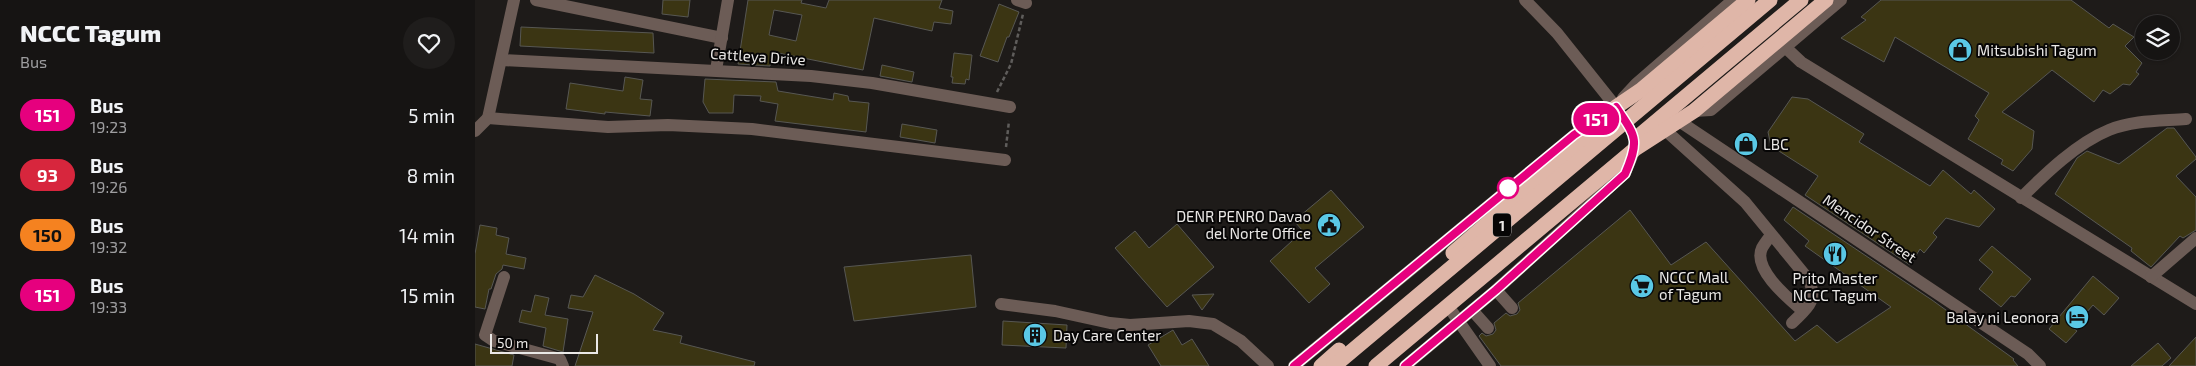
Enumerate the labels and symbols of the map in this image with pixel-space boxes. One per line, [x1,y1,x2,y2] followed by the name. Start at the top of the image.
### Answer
[1947,37,1973,63] shop icon: Mitsubishi Tagum
[1977,41,2097,59] place label: Mitsubishi Tagum
[710,44,806,68] street label: Cattleya Drive
[1567,103,1625,135] line badge: 151
[1733,131,1759,157] shop icon: LBC
[1763,135,1789,153] place label: LBC
[1497,177,1519,199] unlabelled marker
[1820,190,1920,266] street label: Mencidor Street
[1176,207,1311,242] place label: DENR PENRO Davao del Norte Office
[1316,212,1342,238] public building icon: DENR PENRO Davao del Norte Office
[1493,214,1511,236] road number: 1
[1822,241,1848,267] restaurant icon: Prito Master NCCC Tagum
[1659,268,1729,303] place label: NCCC Mall of Tagum
[1793,269,1877,304] place label: Prito Master NCCC Tagum
[1629,273,1655,299] supermarket icon: NCCC Mall of Tagum
[2064,304,2090,330] hotel icon: Balay ni Leonora
[1946,308,2059,326] place label: Balay ni Leonora
[1022,322,1048,348] building icon: Day Care Center
[1053,326,1161,344] place label: Day Care Center
[490,331,597,354] scale bar

